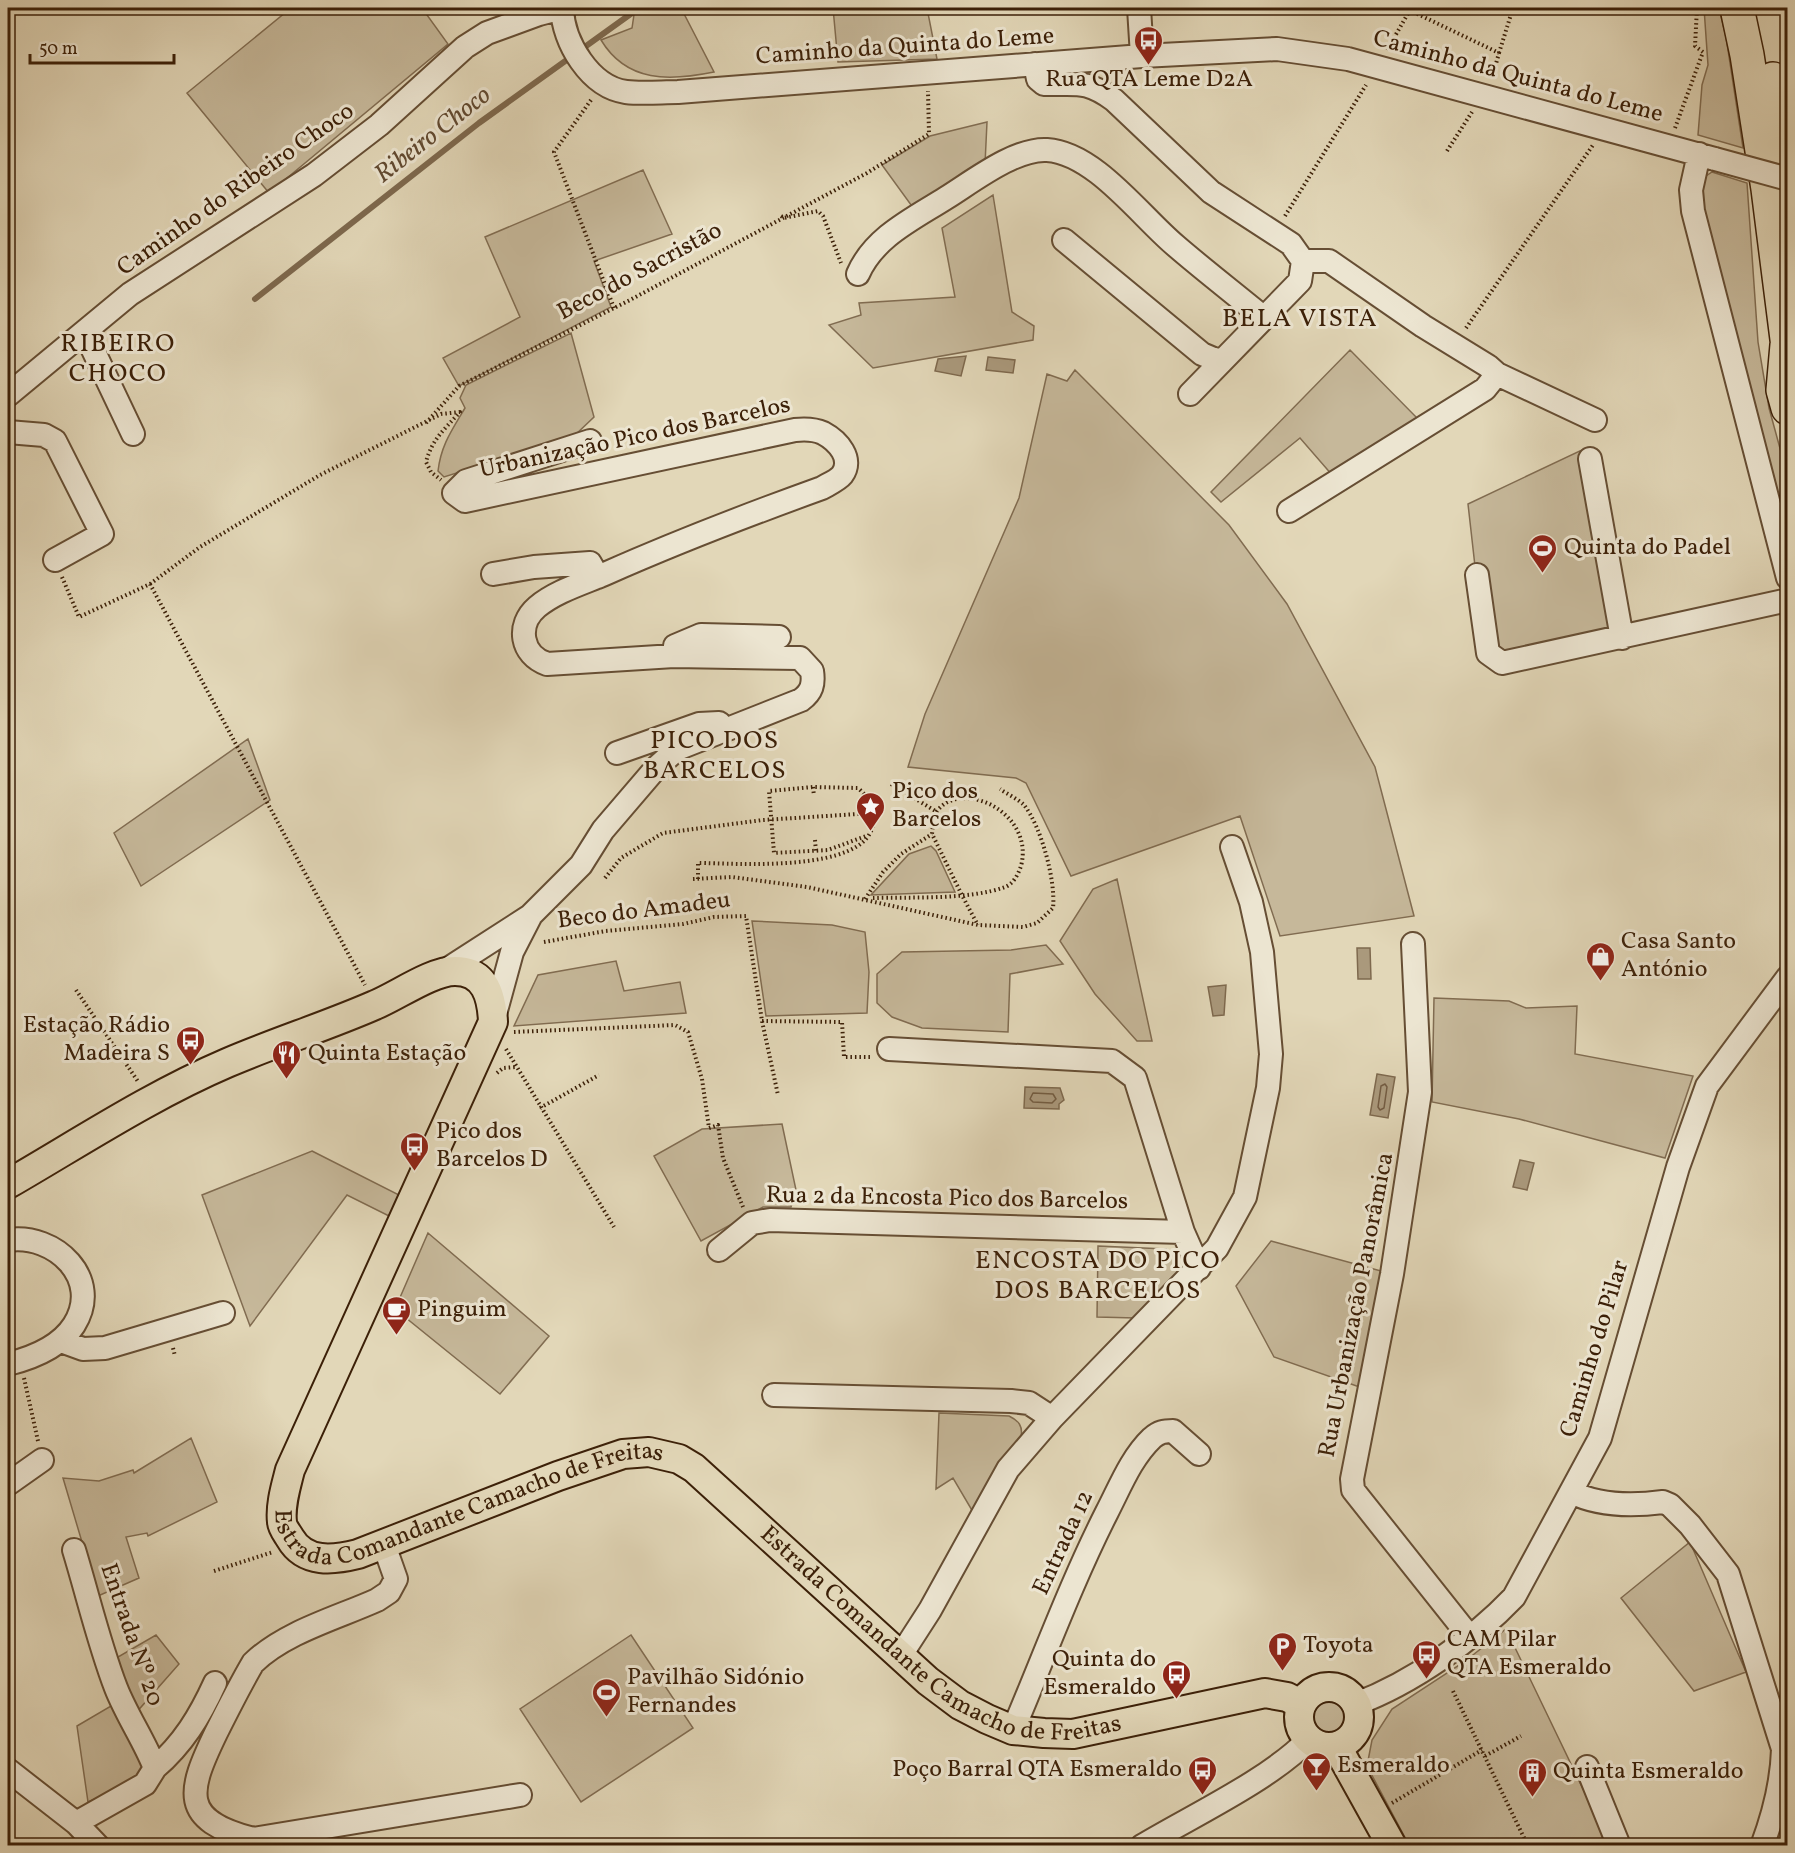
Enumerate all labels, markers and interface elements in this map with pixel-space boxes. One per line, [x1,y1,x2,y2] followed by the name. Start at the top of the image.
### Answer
[755,20,1055,74] street label: Caminho da Quinta do Leme
[1369,22,1667,132] street label: Caminho da Quinta do Leme
[1133,24,1165,66] bus stop icon: Rua QTA Leme D2A
[30,27,174,65] scale bar
[39,37,78,62] text: 50 m
[1045,63,1253,97] place label: Rua QTA Leme D2A
[367,78,499,192] water label: Ribeiro Choco
[110,95,362,285] street label: Caminho do Ribeiro Choco
[552,214,728,330] street label: Beco do Sacristão
[1222,301,1378,337] district label: BELA VISTA
[60,326,176,392] district label: RIBEIRO CHOCO
[476,388,794,488] street label: Urbanização Pico dos Barcelos
[1564,531,1731,565] place label: Quinta do Padel
[1527,532,1559,574] sports icon: Quinta do Padel
[643,723,787,789] district label: PICO DOS BARCELOS
[892,775,981,837] place label: Pico dos Barcelos
[855,790,887,832] place icon: Pico dos Barcelos
[555,884,733,938] street label: Beco do Amadeu
[1621,925,1736,987] place label: Casa Santo António
[1584,940,1616,982] shop icon: Casa Santo António
[23,1009,170,1071] place label: Estação Rádio Madeira S
[175,1024,207,1066] bus stop icon: Estação Rádio Madeira S
[308,1037,466,1071] place label: Quinta Estação
[271,1038,303,1080] restaurant icon: Quinta Estação
[436,1115,548,1177] place label: Pico dos Barcelos D
[399,1130,431,1172] bus stop icon: Pico dos Barcelos D
[1311,1150,1403,1460] street label: Rua Urbanização Panorâmica
[765,1179,1129,1219] street label: Rua 2 da Encosta Pico dos Barcelos
[975,1243,1221,1309] district label: ENCOSTA DO PICO DOS BARCELOS
[1552,1256,1638,1442] street label: Caminho do Pilar
[417,1293,507,1327] place label: Pinguim
[380,1294,412,1336] cafe icon: Pinguim
[264,1435,667,1576] street label: Estrada Comandante Camacho de Freitas
[1025,1485,1103,1601] street label: Entrada 12
[752,1519,1125,1751] street label: Estrada Comandante Camacho de Freitas
[91,1559,171,1711] street label: Entrada Nº 20
[1447,1623,1611,1685] place label: CAM Pilar QTA Esmeraldo
[1303,1629,1374,1663] place label: Toyota
[1266,1630,1298,1672] parking icon: Toyota
[1410,1638,1442,1680] bus stop icon: CAM Pilar QTA Esmeraldo
[1043,1643,1156,1705] place label: Quinta do Esmeraldo
[1161,1658,1193,1700] bus stop icon: Quinta do Esmeraldo
[627,1661,804,1723] place label: Pavilhão Sidónio Fernandes
[590,1676,622,1718] sports icon: Pavilhão Sidónio Fernandes
[1337,1749,1450,1783] place label: Esmeraldo
[1300,1750,1332,1792] bar icon: Esmeraldo
[892,1753,1182,1787] place label: Poço Barral QTA Esmeraldo
[1187,1754,1219,1796] bus stop icon: Poço Barral QTA Esmeraldo
[1553,1755,1744,1789] place label: Quinta Esmeraldo
[1516,1756,1548,1798] building icon: Quinta Esmeraldo

